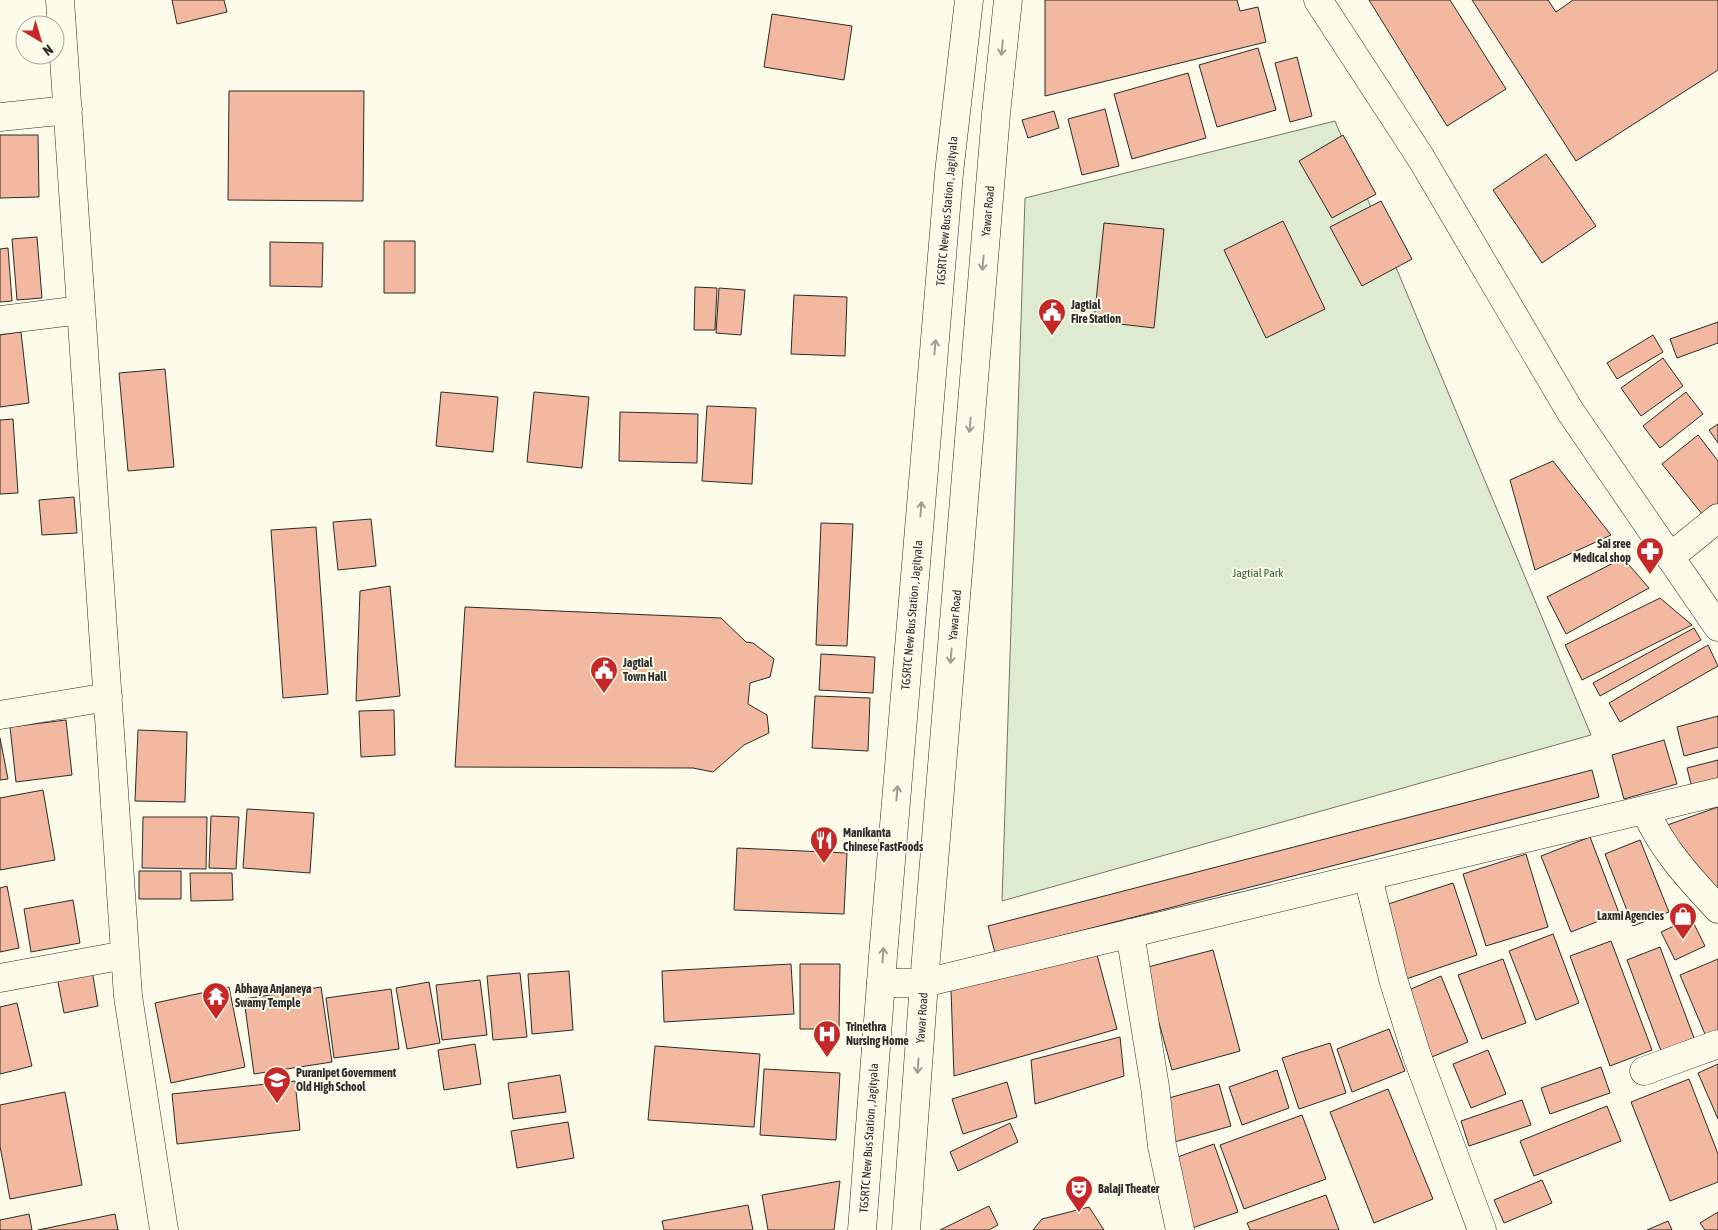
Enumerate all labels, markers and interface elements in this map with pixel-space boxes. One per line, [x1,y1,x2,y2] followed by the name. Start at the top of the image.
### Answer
[15,15,65,65] north arrow
[998,40,1007,56] one-way arrow
[40,41,56,59] text: N
[933,136,961,286] street label: TGSRTC New Bus Station , Jagityala
[979,185,997,237] street label: Yawar Road
[979,254,988,270] one-way arrow
[1037,297,1067,336] public building icon: Jagtial Fire Station
[1070,298,1121,326] place label: Jagtial Fire Station
[930,339,939,355] one-way arrow
[965,416,975,432] one-way arrow
[916,501,926,517] one-way arrow
[1635,536,1665,575] pharmacy icon: Sai sree Medical shop
[1573,537,1632,565] place label: Sai sree Medical shop
[898,540,926,690] street label: TGSRTC New Bus Station , Jagityala
[1232,566,1284,580] park label: Jagtial Park
[946,589,964,641] street label: Yawar Road
[947,648,956,664] one-way arrow
[589,655,619,694] public building icon: Jagtial Town Hall
[622,656,667,684] place label: Jagtial Town Hall
[892,785,901,801] one-way arrow
[809,825,839,864] restaurant icon: Manikanta Chinese FastFoods
[843,826,924,854] place label: Manikanta Chinese FastFoods
[1668,901,1698,940] shop icon: Laxmi Agencies
[1597,909,1665,923] place label: Laxmi Agencies
[878,947,888,963] one-way arrow
[201,981,231,1020] temple icon: Abhaya Anjaneya Swamy Temple
[234,982,312,1010] place label: Abhaya Anjaneya Swamy Temple
[913,992,931,1044] street label: Yawar Road
[812,1019,842,1058] hospital icon: Trinethra Nursing Home
[846,1020,909,1048] place label: Trinethra Nursing Home
[914,1058,923,1074] one-way arrow
[857,1063,881,1213] street label: TGSRTC New Bus Station , Jagityala
[262,1065,292,1104] school or university icon: Puranipet Government Old High School
[296,1066,397,1094] place label: Puranipet Government Old High School
[1064,1174,1094,1213] theatre icon: Balaji Theater
[1098,1182,1160,1196] place label: Balaji Theater

